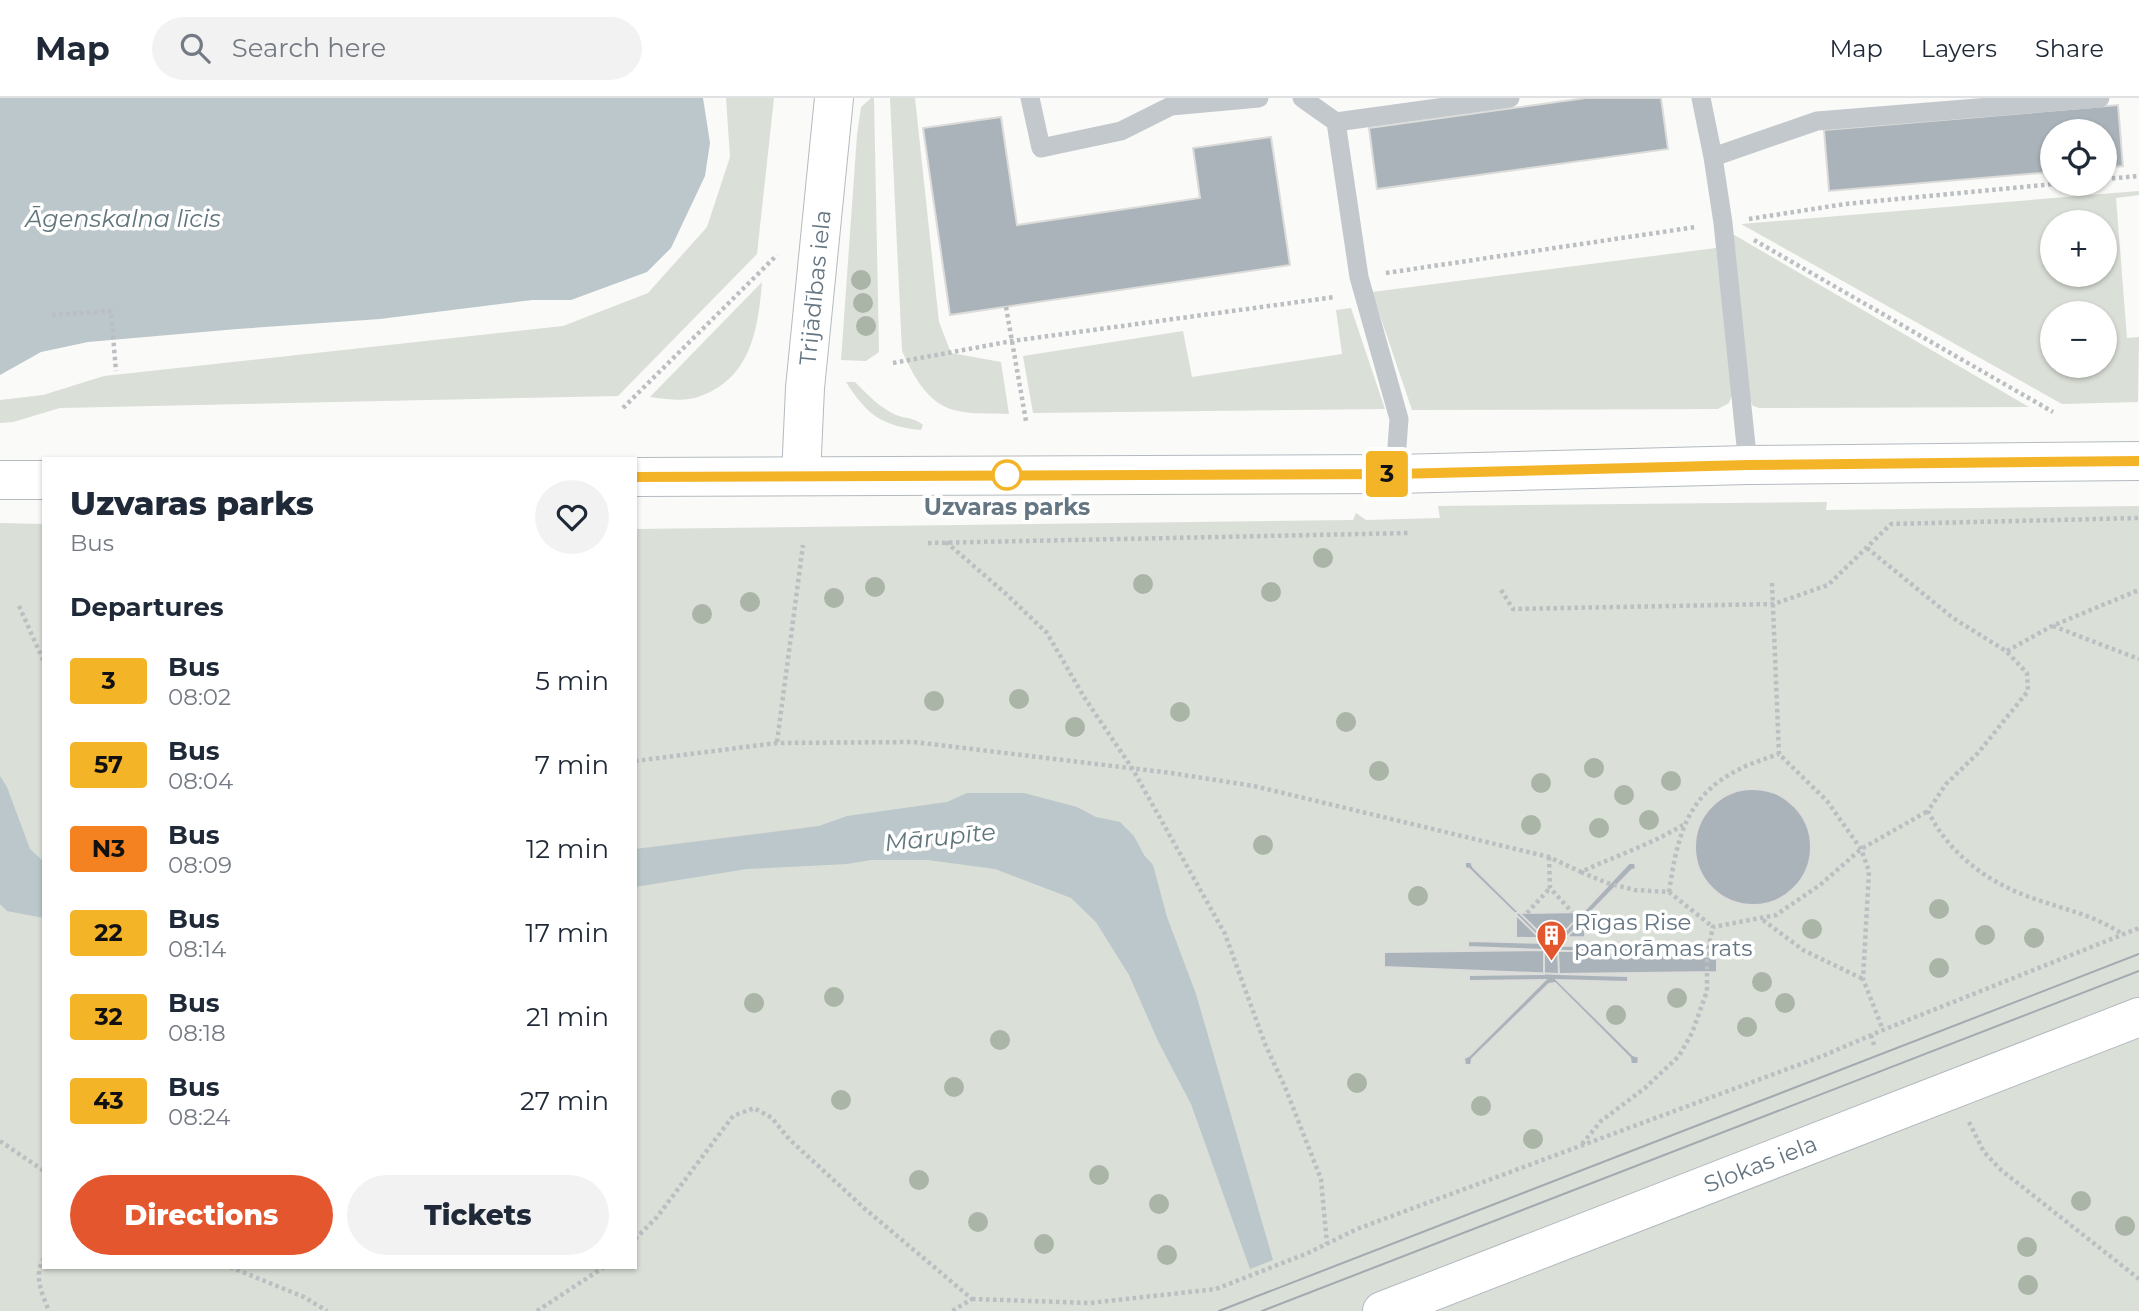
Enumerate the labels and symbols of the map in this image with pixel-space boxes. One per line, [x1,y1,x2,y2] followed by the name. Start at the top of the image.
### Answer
[23,204,221,233] water label: Āgenskalna līcis
[793,209,837,367] street label: Trijādības iela
[1364,451,1410,497] line badge: 3
[992,460,1022,490] marker: Uzvaras parks
[924,493,1090,521] place label: Uzvaras parks
[883,817,997,857] water label: Mārupīte
[1574,908,1753,962] place label: Rīgas Rise panorāmas rats
[1534,918,1568,962] building icon: Rīgas Rise panorāmas rats
[1700,1129,1821,1199] street label: Slokas iela

